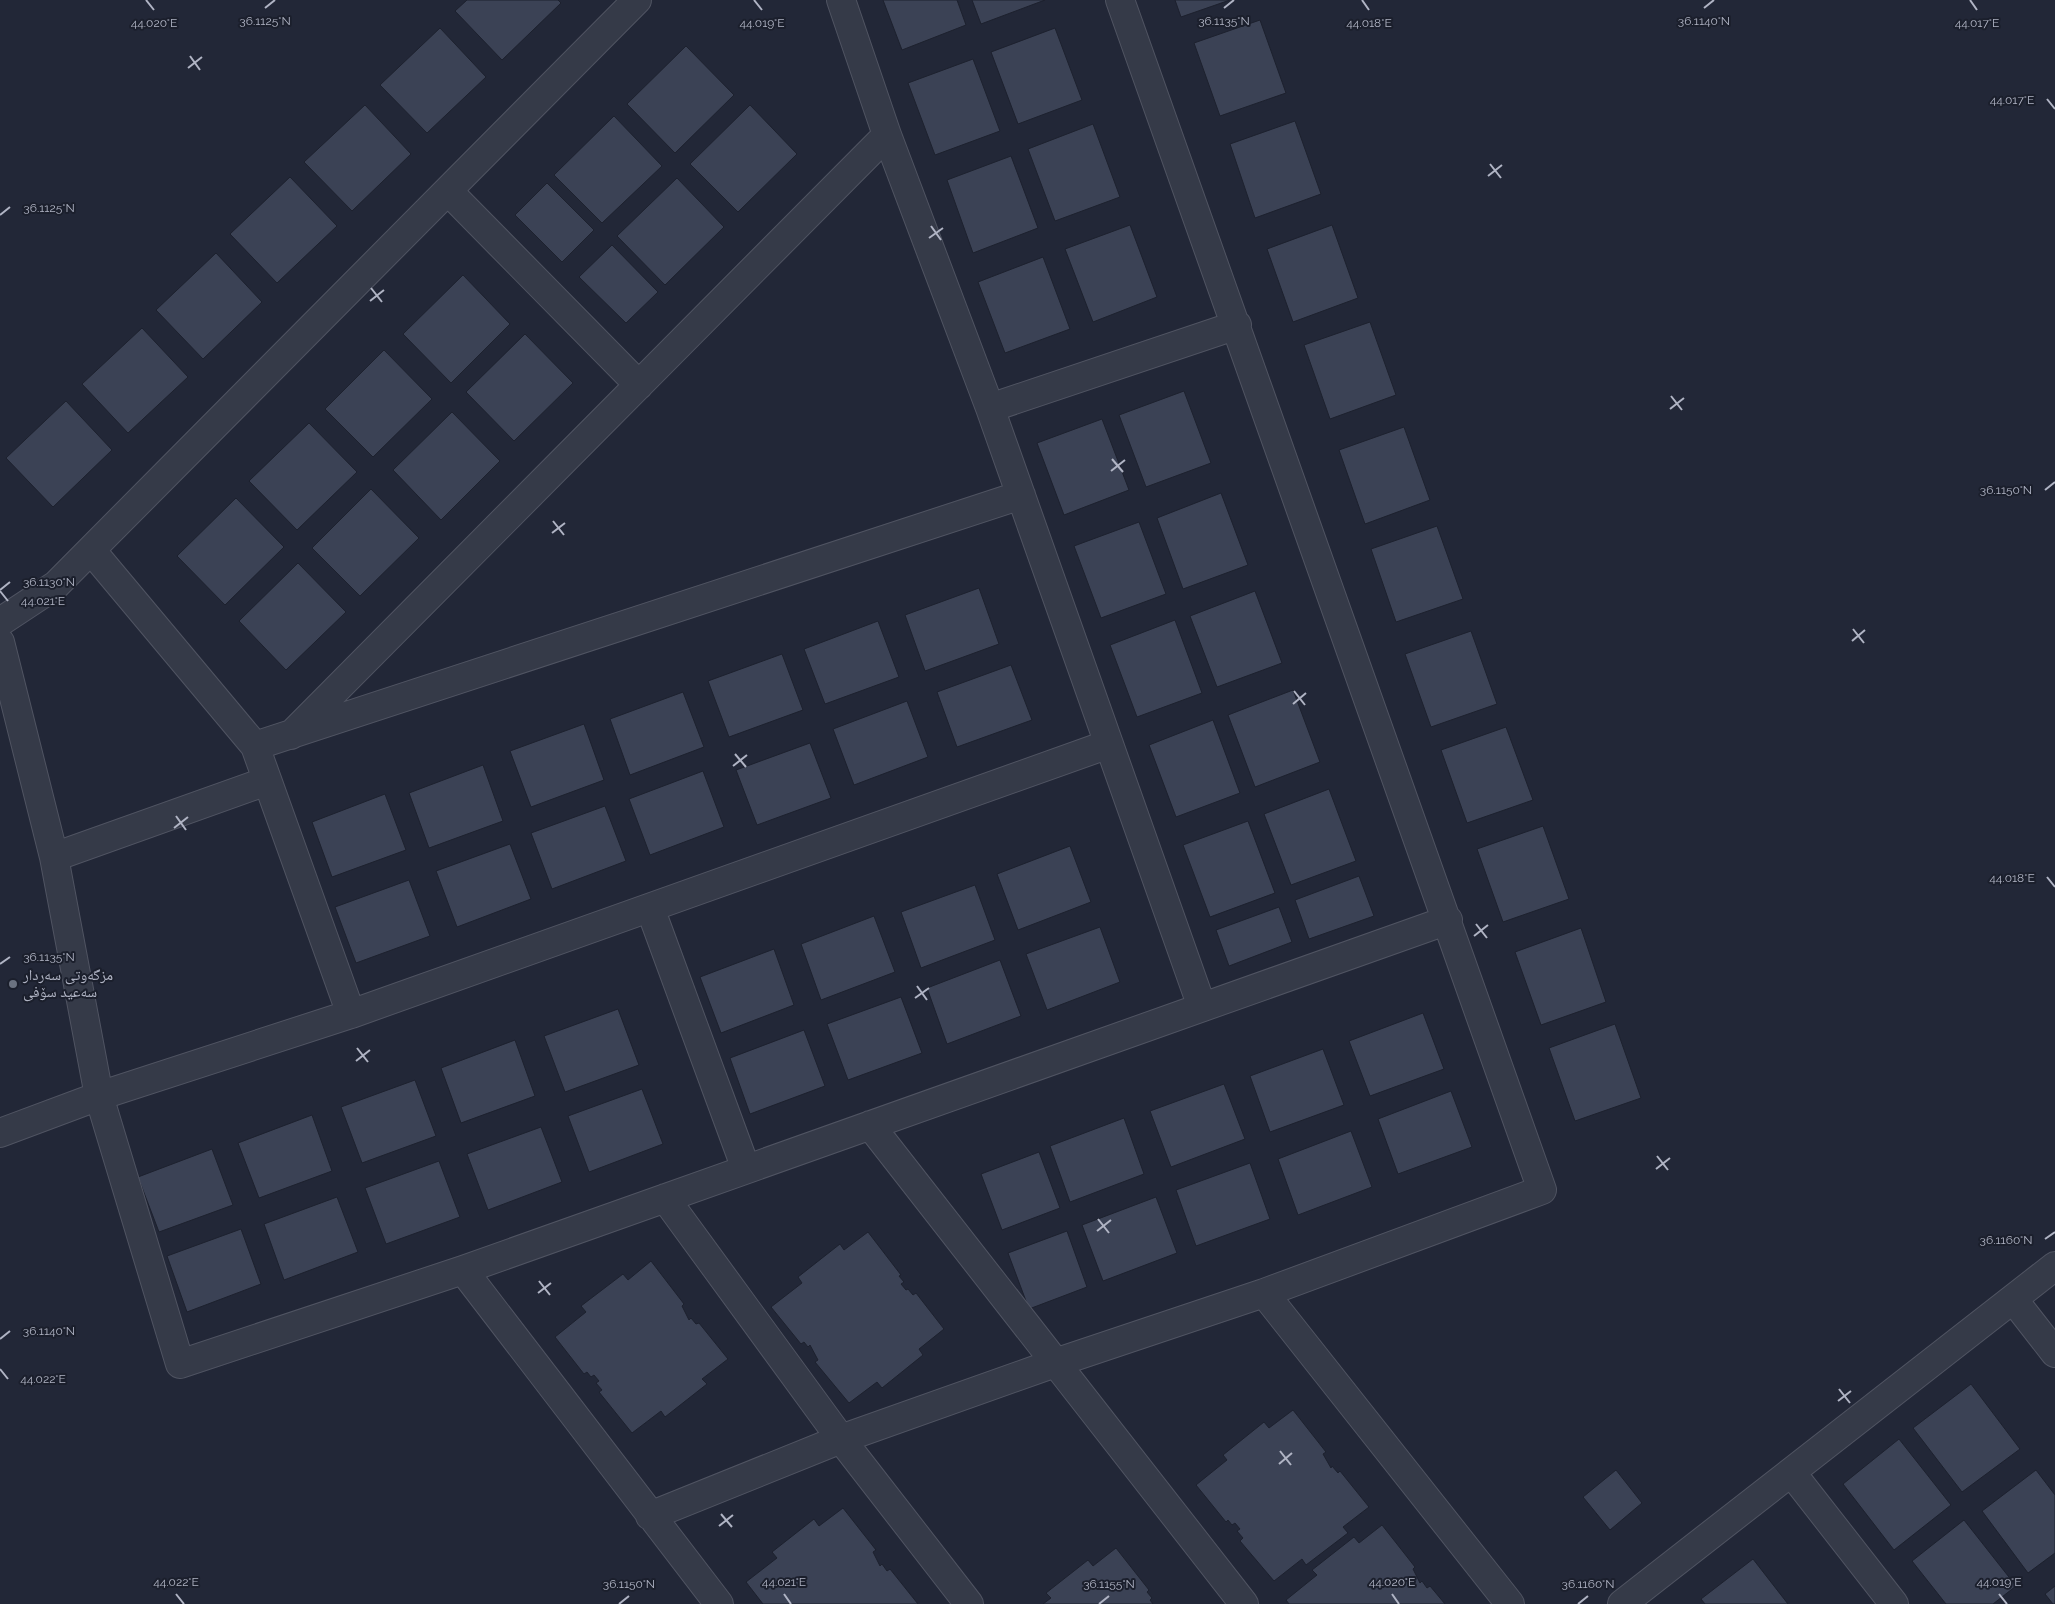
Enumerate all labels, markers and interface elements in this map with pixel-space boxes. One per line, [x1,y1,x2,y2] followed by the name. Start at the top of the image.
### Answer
[239,14,291,28] text: 36.1125°N
[1198,14,1250,28] text: 36.1135°N
[1678,14,1730,28] text: 36.1140°N
[131,16,177,30] text: 44.020°E
[740,16,784,30] text: 44.019°E
[1346,16,1392,30] text: 44.018°E
[1955,16,1999,30] text: 44.017°E
[1990,93,2034,107] text: 44.017°E
[23,201,75,215] text: 36.1125°N
[1980,483,2032,497] text: 36.1150°N
[23,575,75,589] text: 36.1130°N
[21,594,65,608] text: 44.021°E
[1989,871,2035,885] text: 44.018°E
[23,950,75,964] text: 36.1135°N
[22,966,113,1002] place label: مزگەوتی سەردار سەعید سۆفی
[7,978,19,990] marker: مزگەوتی سەردار سەعید سۆفی
[1980,1233,2032,1247] text: 36.1160°N
[23,1324,75,1338] text: 36.1140°N
[20,1372,66,1386] text: 44.022°E
[153,1575,199,1589] text: 44.022°E
[762,1575,806,1589] text: 44.021°E
[1369,1575,1415,1589] text: 44.020°E
[1977,1575,2021,1589] text: 44.019°E
[603,1577,655,1591] text: 36.1150°N
[1083,1577,1135,1591] text: 36.1155°N
[1562,1577,1614,1591] text: 36.1160°N

